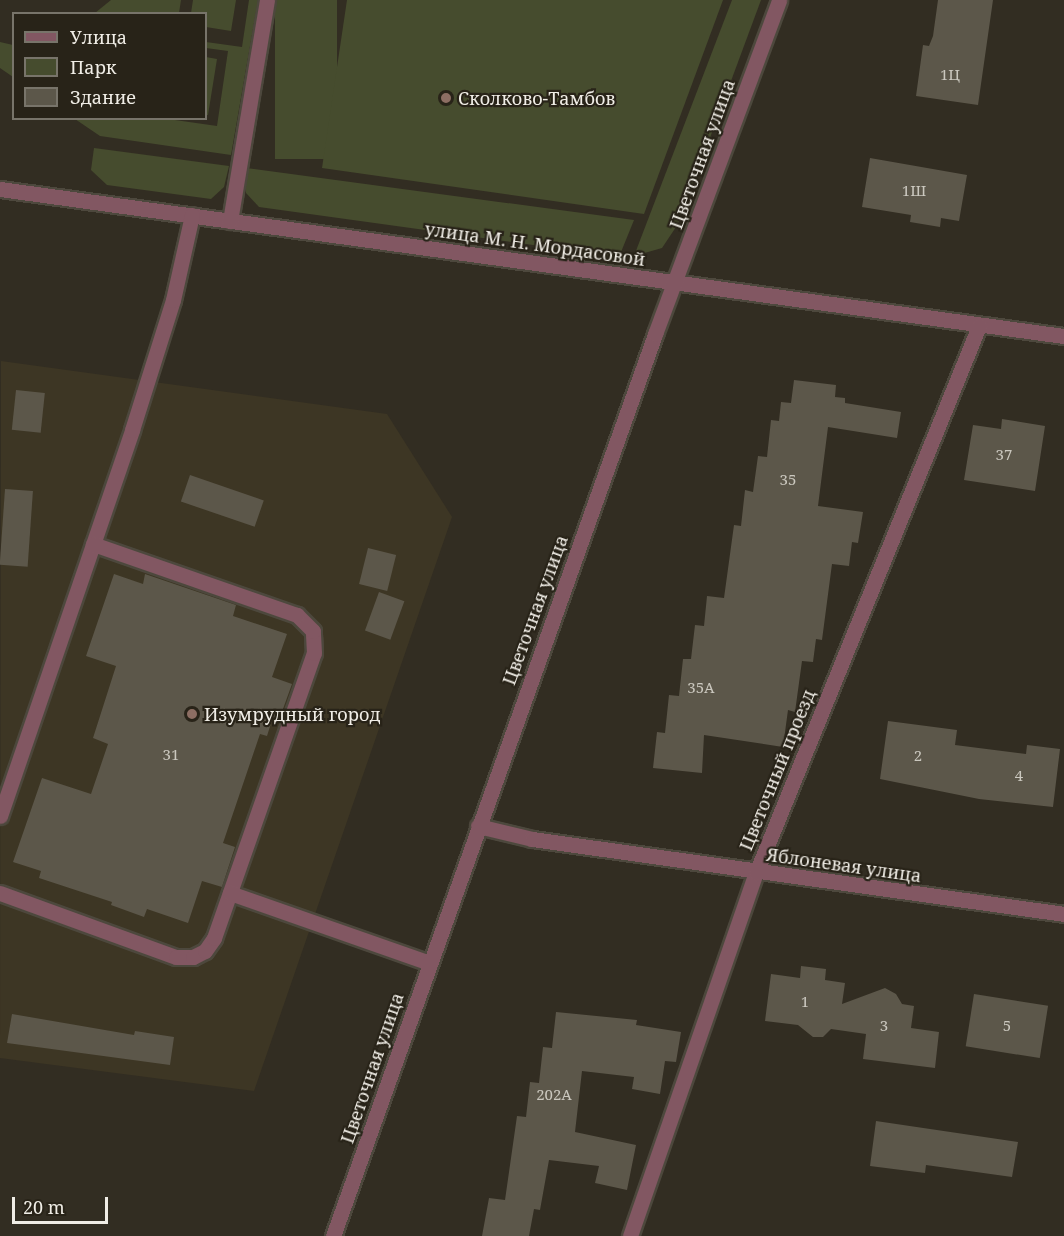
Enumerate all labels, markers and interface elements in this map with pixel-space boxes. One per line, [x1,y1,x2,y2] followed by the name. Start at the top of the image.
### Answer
[12,12,207,120] legend
[70,25,127,49] text: Улица
[70,55,117,79] text: Парк
[940,66,960,84] house number: 1Ц
[665,76,739,232] street label: Цветочная улица
[70,85,136,109] text: Здание
[458,87,615,109] place label: Сколково-Тамбов
[439,91,453,105] marker: Сколково-Тамбов
[902,182,926,200] house number: 1Ш
[423,218,647,270] street label: улица М. Н. Мордасовой
[996,446,1012,464] house number: 37
[780,471,796,489] house number: 35
[498,532,572,688] street label: Цветочная улица
[687,679,715,697] house number: 35А
[735,686,819,854] street label: Цветочный проезд
[204,703,381,725] place label: Изумрудный город
[185,707,199,721] marker: Изумрудный город
[163,746,179,764] house number: 31
[914,747,922,765] house number: 2
[1015,767,1023,785] house number: 4
[765,843,923,887] street label: Яблоневая улица
[336,990,408,1146] street label: Цветочная улица
[801,993,809,1011] house number: 1
[880,1017,888,1035] house number: 3
[1003,1017,1011,1035] house number: 5
[536,1086,572,1104] house number: 202А
[15,1185,111,1223] scale bar
[23,1195,65,1219] text: 20 m

